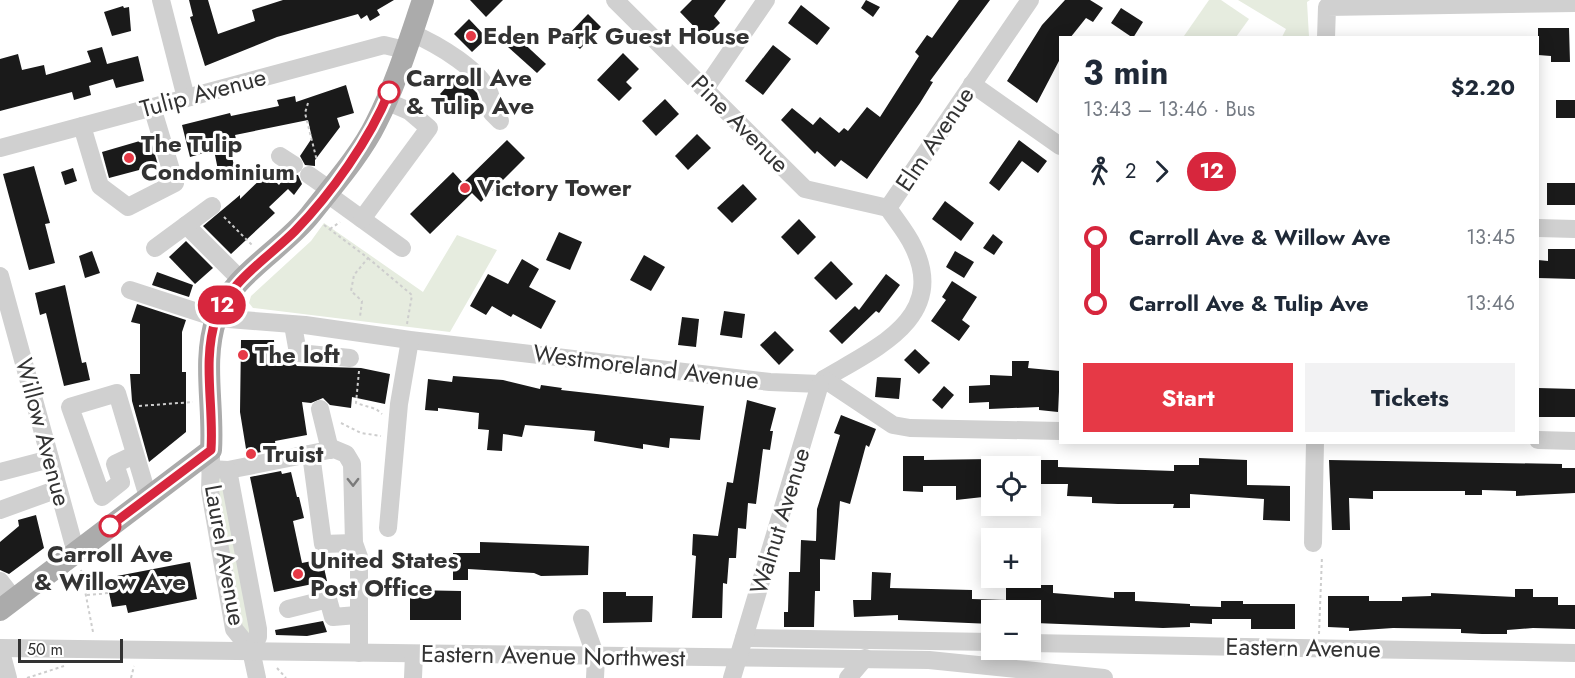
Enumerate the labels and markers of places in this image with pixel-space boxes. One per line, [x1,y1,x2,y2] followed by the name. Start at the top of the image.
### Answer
[483,18,750,53] place label: Eden Park Guest House
[464,29,478,43] marker: Eden Park Guest House
[406,60,534,123] place label: Carroll Ave & Tulip Ave
[378,81,400,103] marker: Carroll Ave & Tulip Ave
[141,126,295,189] place label: The Tulip Condominium
[122,151,136,165] marker: The Tulip Condominium
[476,170,632,205] place label: Victory Tower
[458,181,472,195] marker: Victory Tower
[255,337,340,372] place label: The loft
[236,348,250,362] marker: The loft
[263,436,324,471] place label: Truist
[244,447,258,461] marker: Truist
[99,515,121,537] marker: Carroll Ave & Willow Ave
[34,536,186,599] place label: Carroll Ave & Willow Ave
[310,542,459,605] place label: United States Post Office
[291,567,305,581] marker: United States Post Office

